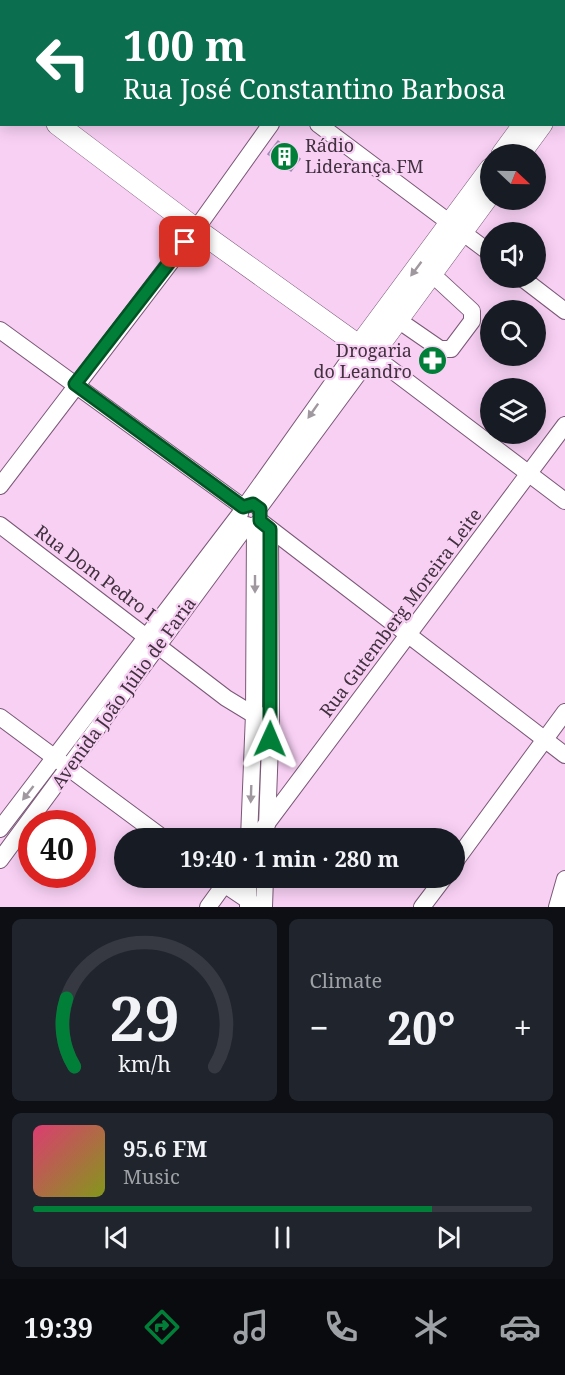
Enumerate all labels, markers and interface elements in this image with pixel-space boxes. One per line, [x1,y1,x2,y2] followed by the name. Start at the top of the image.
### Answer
[123,16,247,73] text: 100 m
[24,24,102,102] icon: left
[123,70,506,107] text: Rua José Constantino Barbosa
[305,133,424,178] place label: Rádio Liderança FM
[268,140,300,172] building icon: Rádio Liderança FM
[480,144,546,210] north arrow
[480,144,546,444] map controls
[159,216,210,267] pin
[480,222,546,288] button: sound
[168,225,201,258] icon: arrive
[410,260,422,276] one-way arrow
[480,300,546,366] button: search
[313,338,412,383] place label: Drogaria do Leandro
[417,345,449,377] pharmacy icon: Drogaria do Leandro
[480,378,546,444] button: layers
[307,402,319,418] one-way arrow
[314,503,487,722] street label: Rua Gutemberg Moreira Leite
[31,519,161,625] street label: Rua Dom Pedro I
[250,574,260,593] one-way arrow
[46,592,201,793] street label: Avenida João Júlio de Faria
[238,707,302,771] position arrow
[246,784,256,803] one-way arrow
[22,786,34,801] one-way arrow
[18,810,96,888] speed limit sign: 40
[180,843,399,873] text: 19:40 · 1 min · 280 m
[310,967,382,994] text: Climate
[109,974,180,1059] text: 29
[387,997,456,1058] text: 20°
[310,1005,329,1050] text: −
[514,1005,532,1050] text: +
[118,1049,171,1078] text: km/h
[123,1133,207,1163] text: 95.6 FM
[123,1163,180,1190] text: Music
[100,1221,133,1254] icon: previous
[266,1221,299,1254] icon: pause
[432,1221,465,1254] icon: next
[141,1306,183,1348] icon: directions
[230,1306,272,1348] icon: music
[320,1306,362,1348] icon: phone
[410,1306,452,1348] icon: climate
[499,1306,541,1348] icon: car
[24,1309,93,1346] text: 19:39

